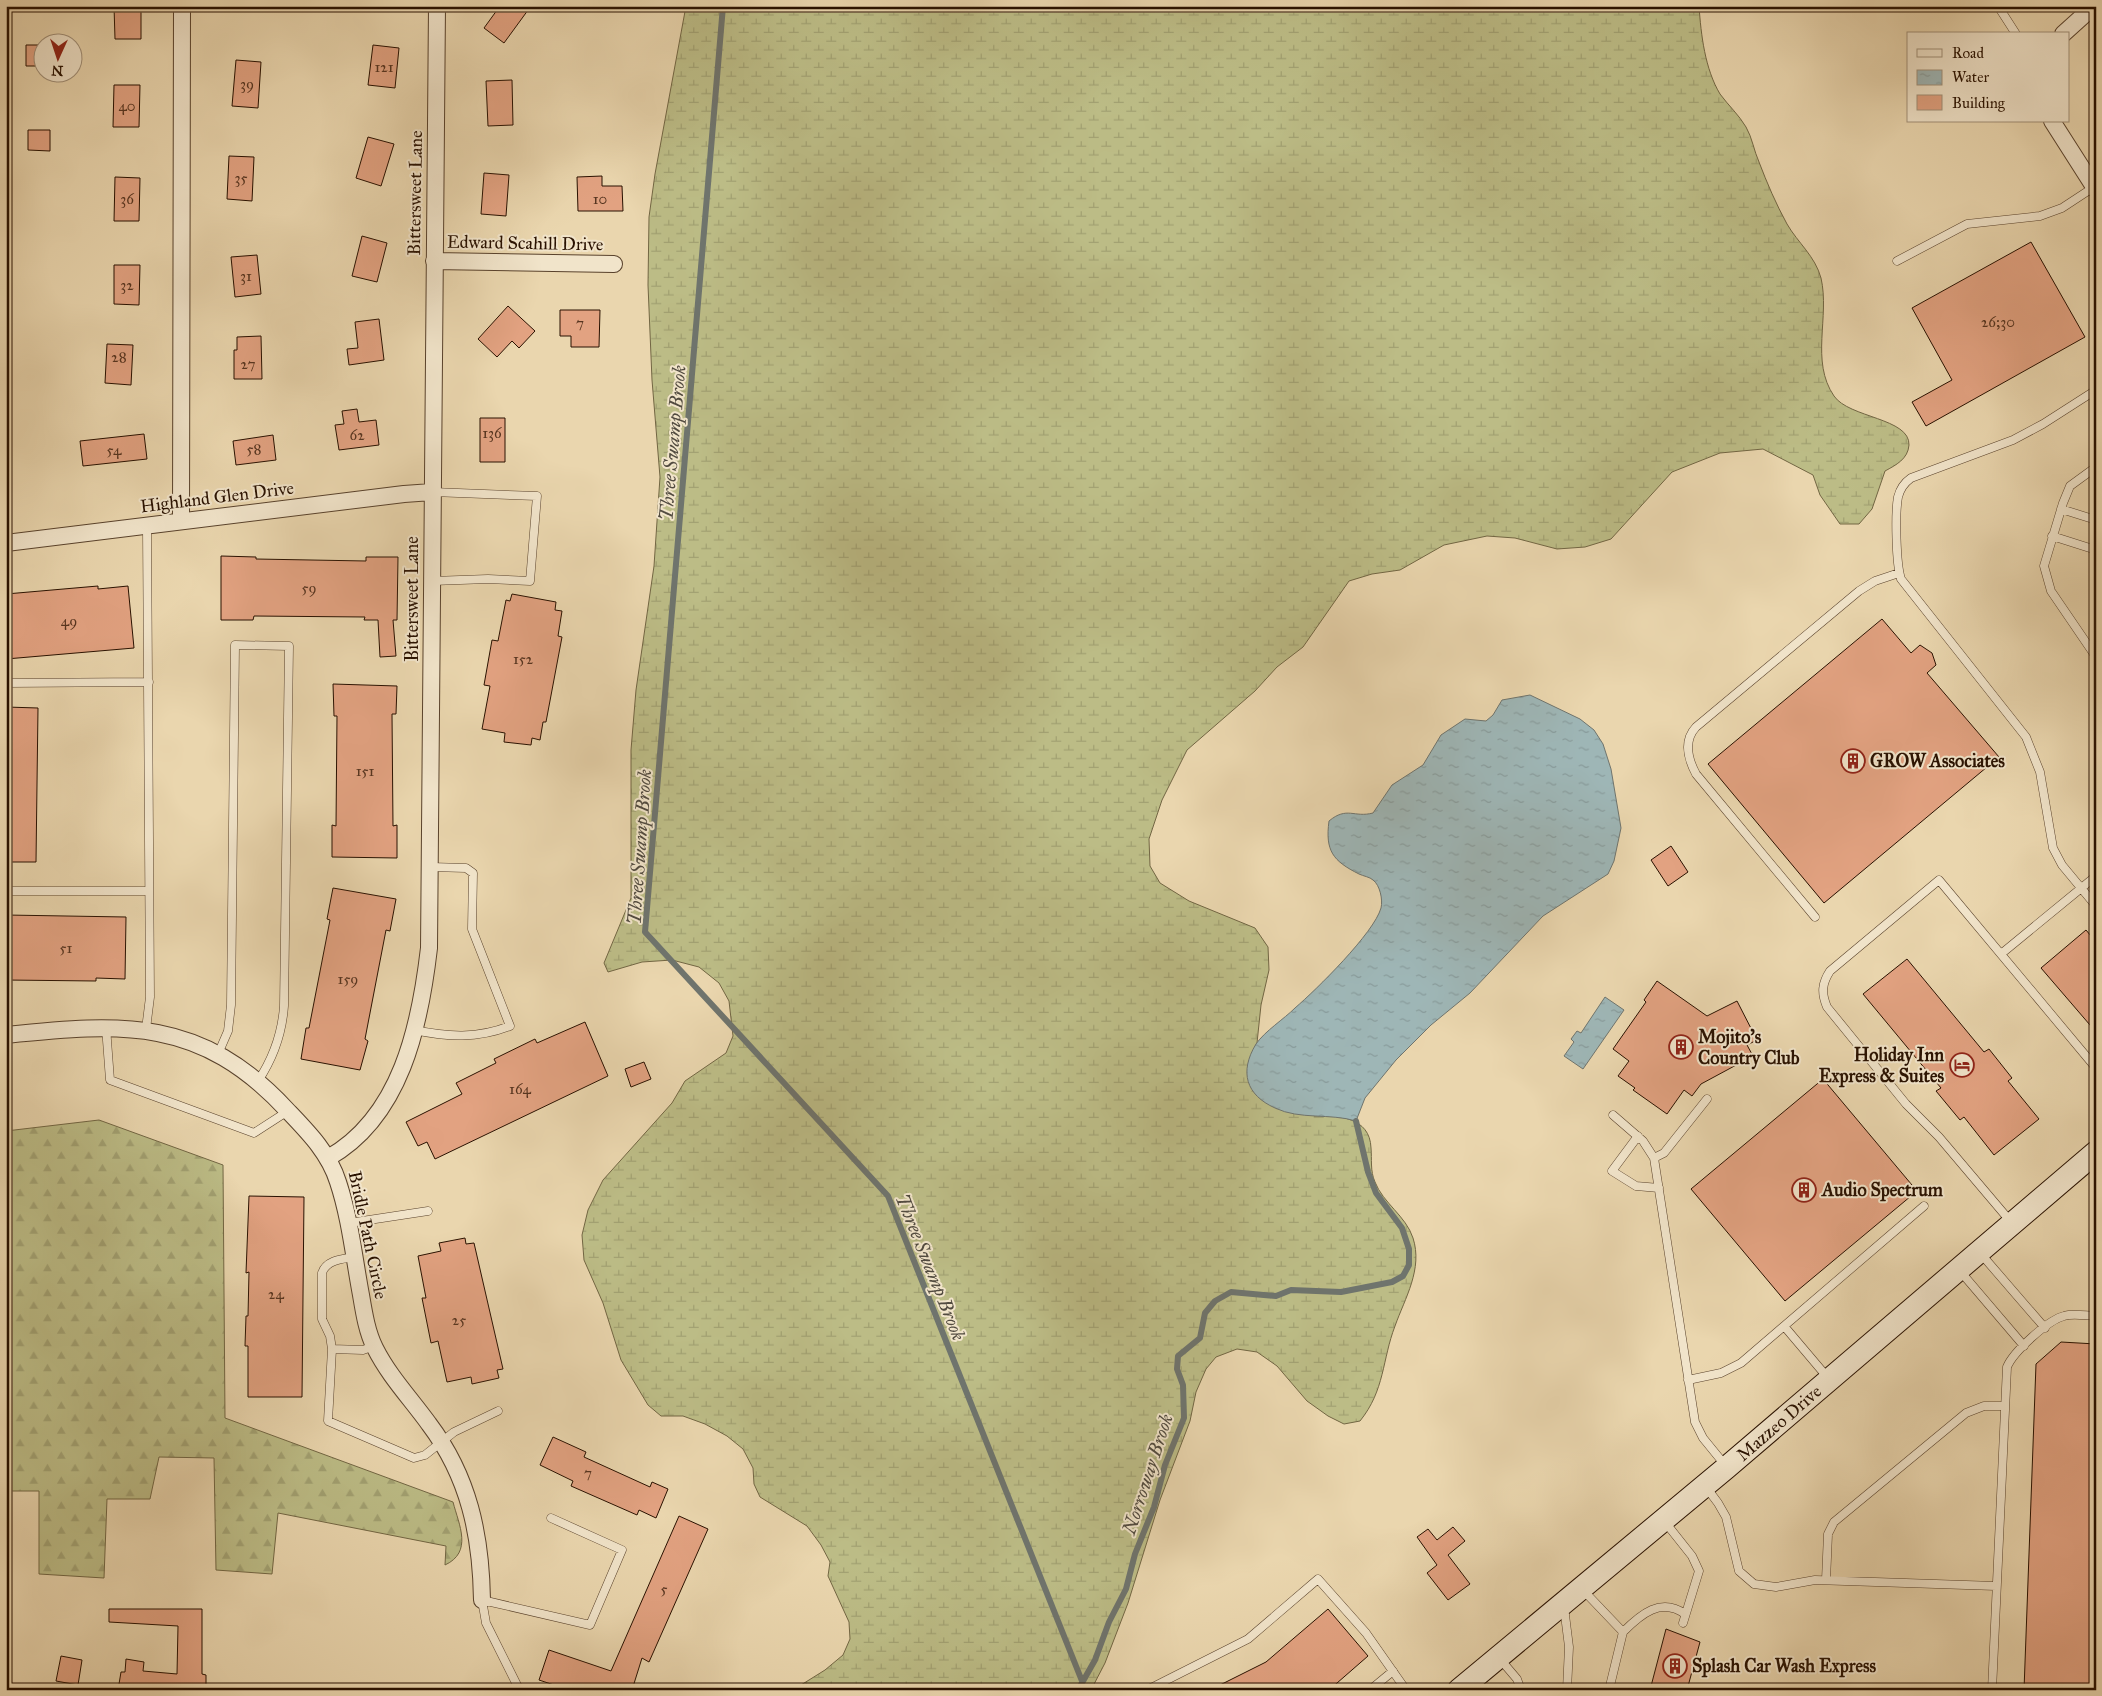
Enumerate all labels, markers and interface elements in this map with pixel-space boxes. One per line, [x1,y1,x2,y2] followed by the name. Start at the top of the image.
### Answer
[32,32,82,82] north arrow
[1907,32,2070,122] legend
[1952,44,1984,62] text: Road
[374,58,394,76] house number: 121
[51,62,64,79] text: N
[1952,68,1989,86] text: Water
[240,75,254,93] house number: 39
[1952,94,2006,112] text: Building
[118,97,136,115] house number: 40
[403,130,427,256] street label: Bittersweet Lane
[235,169,248,187] house number: 35
[120,190,135,208] house number: 36
[593,190,607,208] house number: 10
[447,231,603,255] street label: Edward Scahill Drive
[240,267,252,285] house number: 31
[120,276,134,294] house number: 32
[1981,313,2015,331] house number: 26;30
[576,314,584,332] house number: 7
[111,348,127,366] house number: 28
[241,355,256,373] house number: 27
[654,364,692,522] water label: Three Swamp Brook
[482,424,503,442] house number: 136
[349,426,365,444] house number: 62
[247,440,261,458] house number: 58
[107,441,122,459] house number: 54
[139,477,295,518] street label: Highland Glen Drive
[401,536,423,662] street label: Bittersweet Lane
[301,579,317,597] house number: 59
[61,612,77,630] house number: 49
[513,650,534,668] house number: 152
[1840,748,1866,774] building icon: GROW Associates
[1870,750,2005,772] place label: GROW Associates
[356,762,374,780] house number: 151
[623,768,657,926] water label: Three Swamp Brook
[60,939,73,957] house number: 51
[338,970,358,988] house number: 159
[1698,1026,1800,1070] place label: Mojito's Country Club
[1668,1034,1694,1060] building icon: Mojito's Country Club
[1819,1044,1944,1088] place label: Holiday Inn Express & Suites
[1949,1052,1975,1078] hotel icon: Holiday Inn Express & Suites
[509,1080,532,1098] house number: 164
[344,1169,392,1301] street label: Bridle Path Circle
[1791,1177,1817,1203] building icon: Audio Spectrum
[1821,1179,1944,1202] place label: Audio Spectrum
[890,1191,971,1345] water label: Three Swamp Brook
[268,1285,285,1303] house number: 24
[452,1311,466,1329] house number: 25
[1732,1380,1826,1466] street label: Mazzeo Drive
[1117,1411,1178,1538] water label: Norroway Brook
[584,1464,592,1482] house number: 7
[661,1580,668,1598] house number: 5
[1662,1653,1688,1679] building icon: Splash Car Wash Express
[1692,1655,1876,1678] place label: Splash Car Wash Express

